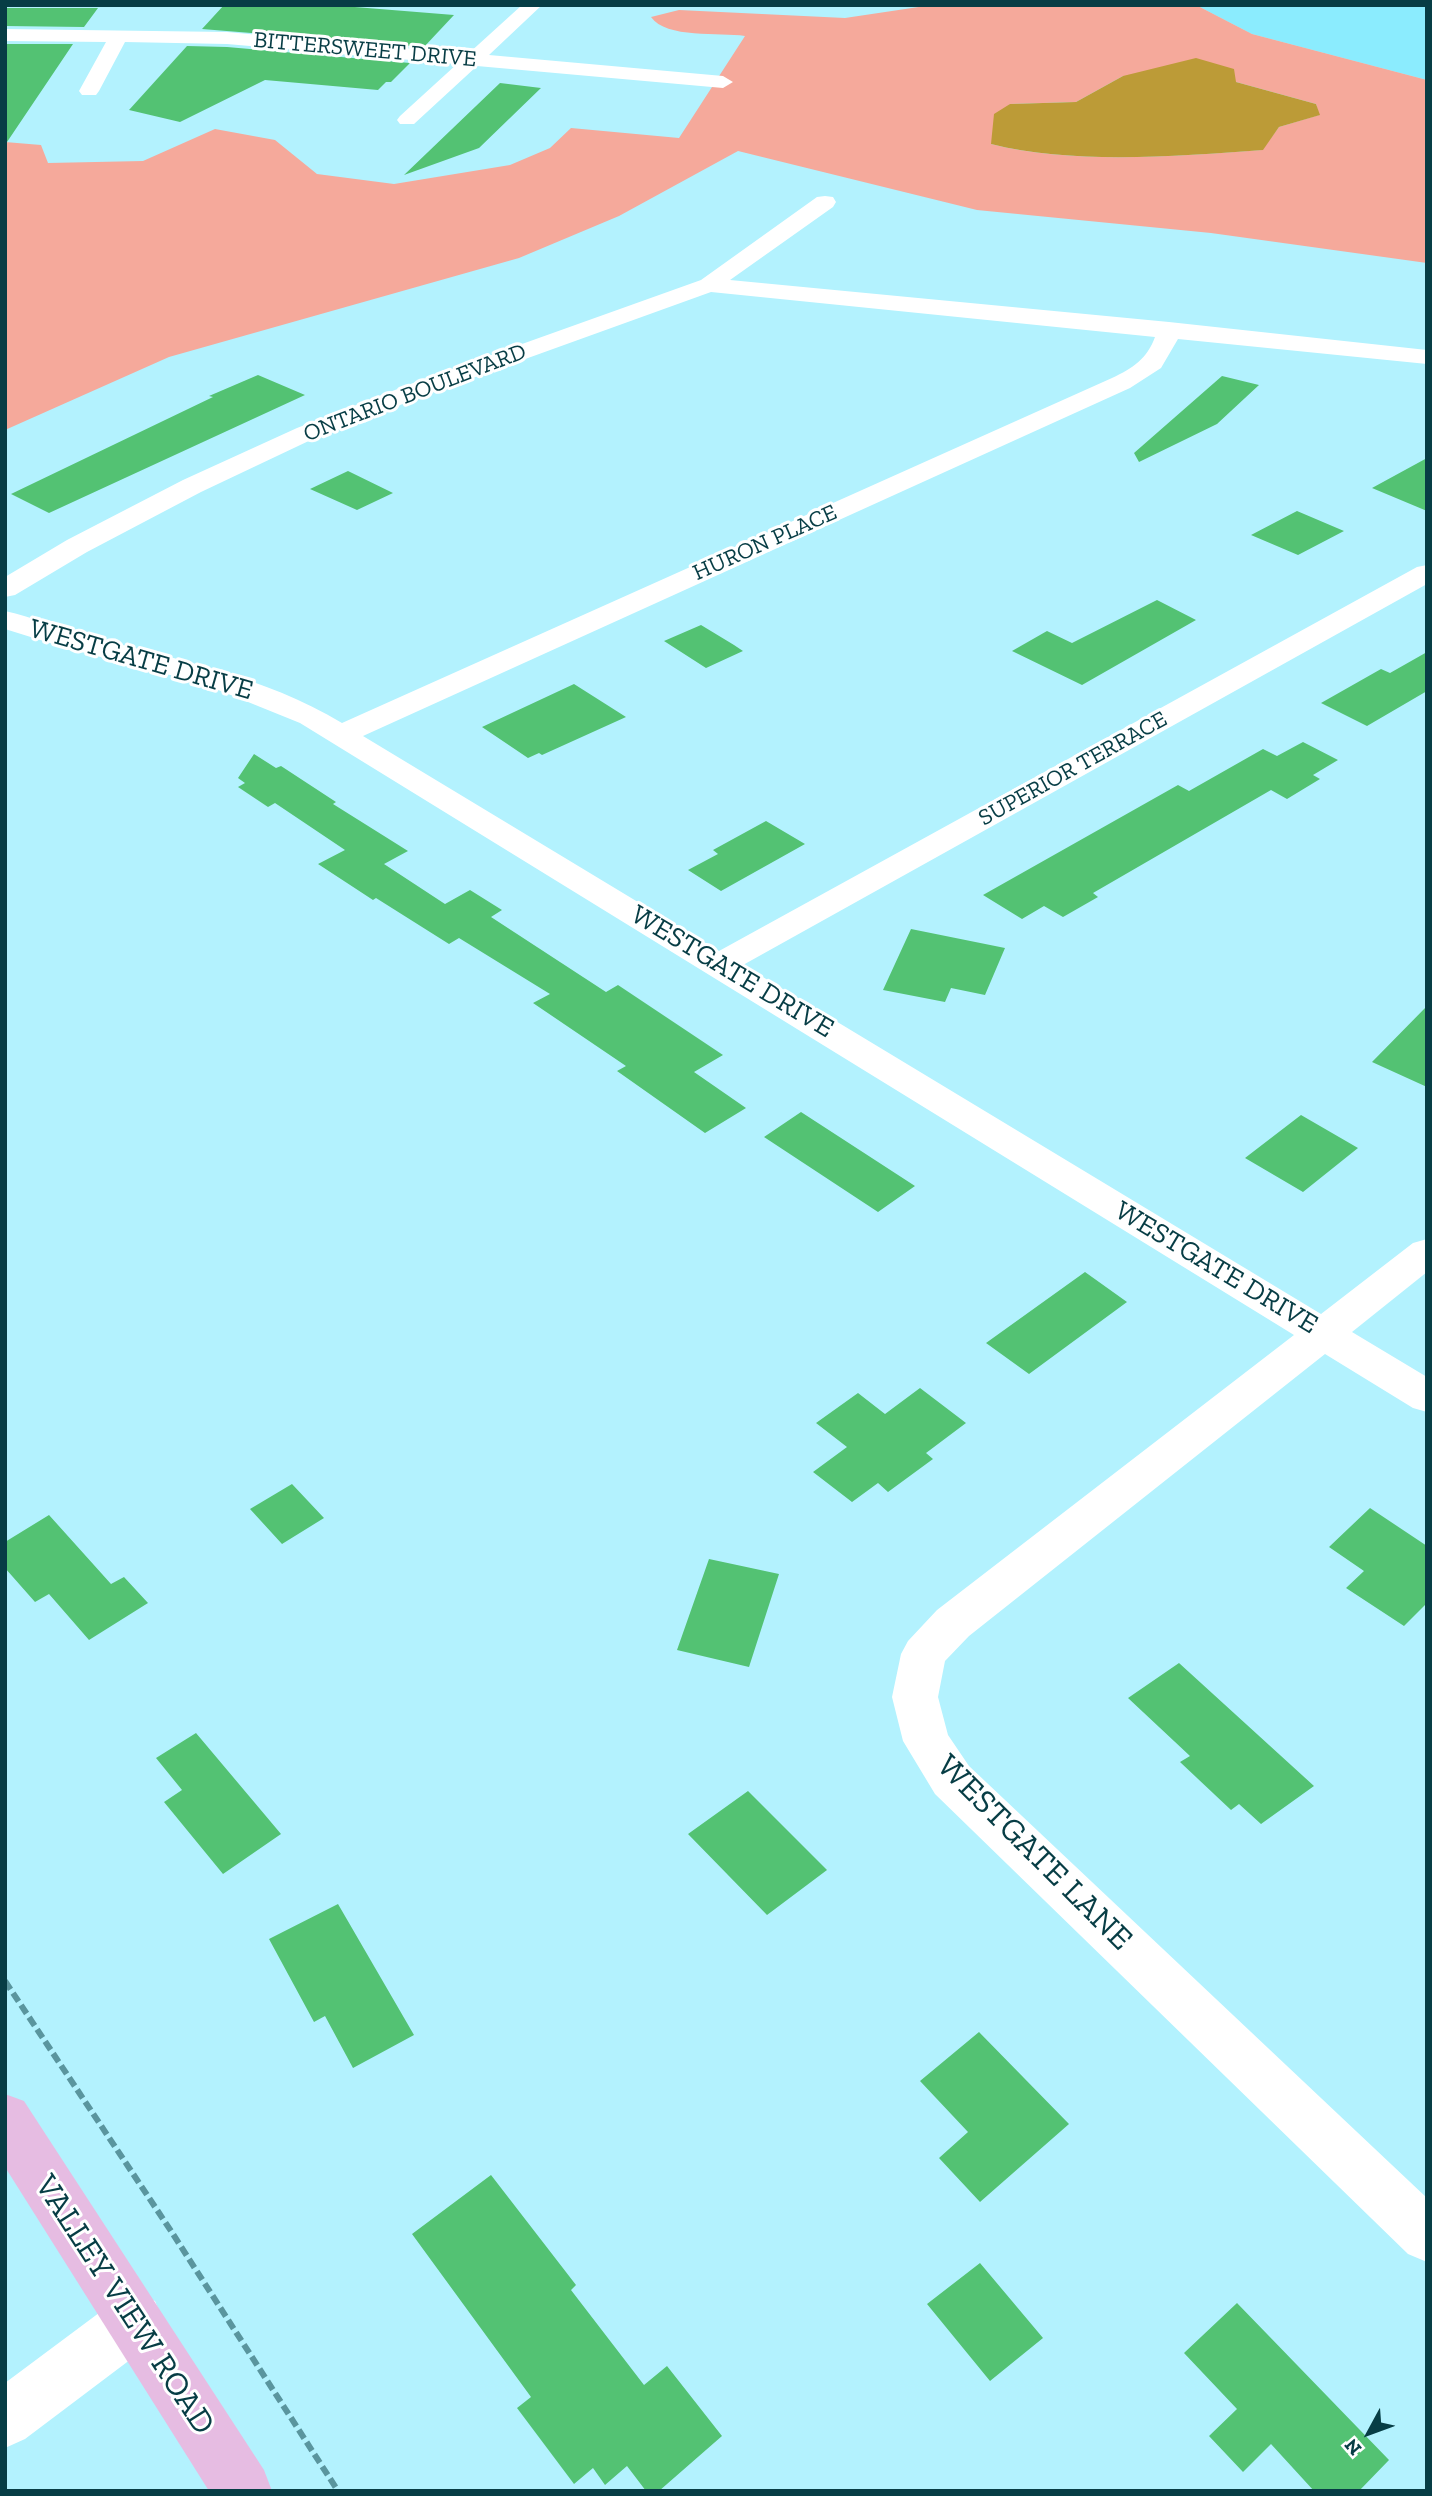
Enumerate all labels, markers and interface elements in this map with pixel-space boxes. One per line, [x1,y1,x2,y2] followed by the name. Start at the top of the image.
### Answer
[252,27,478,73] street label: BITTERSWEET DRIVE
[300,338,530,448] street label: ONTARIO BOULEVARD
[689,499,841,587] street label: HURON PLACE
[25,612,257,708] street label: WESTGATE DRIVE
[974,706,1172,832] street label: SUPERIOR TERRACE
[624,898,840,1046] street label: WESTGATE DRIVE
[1108,1194,1324,1342] street label: WESTGATE DRIVE
[928,1747,1140,1959] street label: WESTGATE LANE
[25,2168,223,2442] street label: VALLEY VIEW ROAD
[1334,2398,1404,2468] north arrow
[1339,2434,1366,2460] text: N

